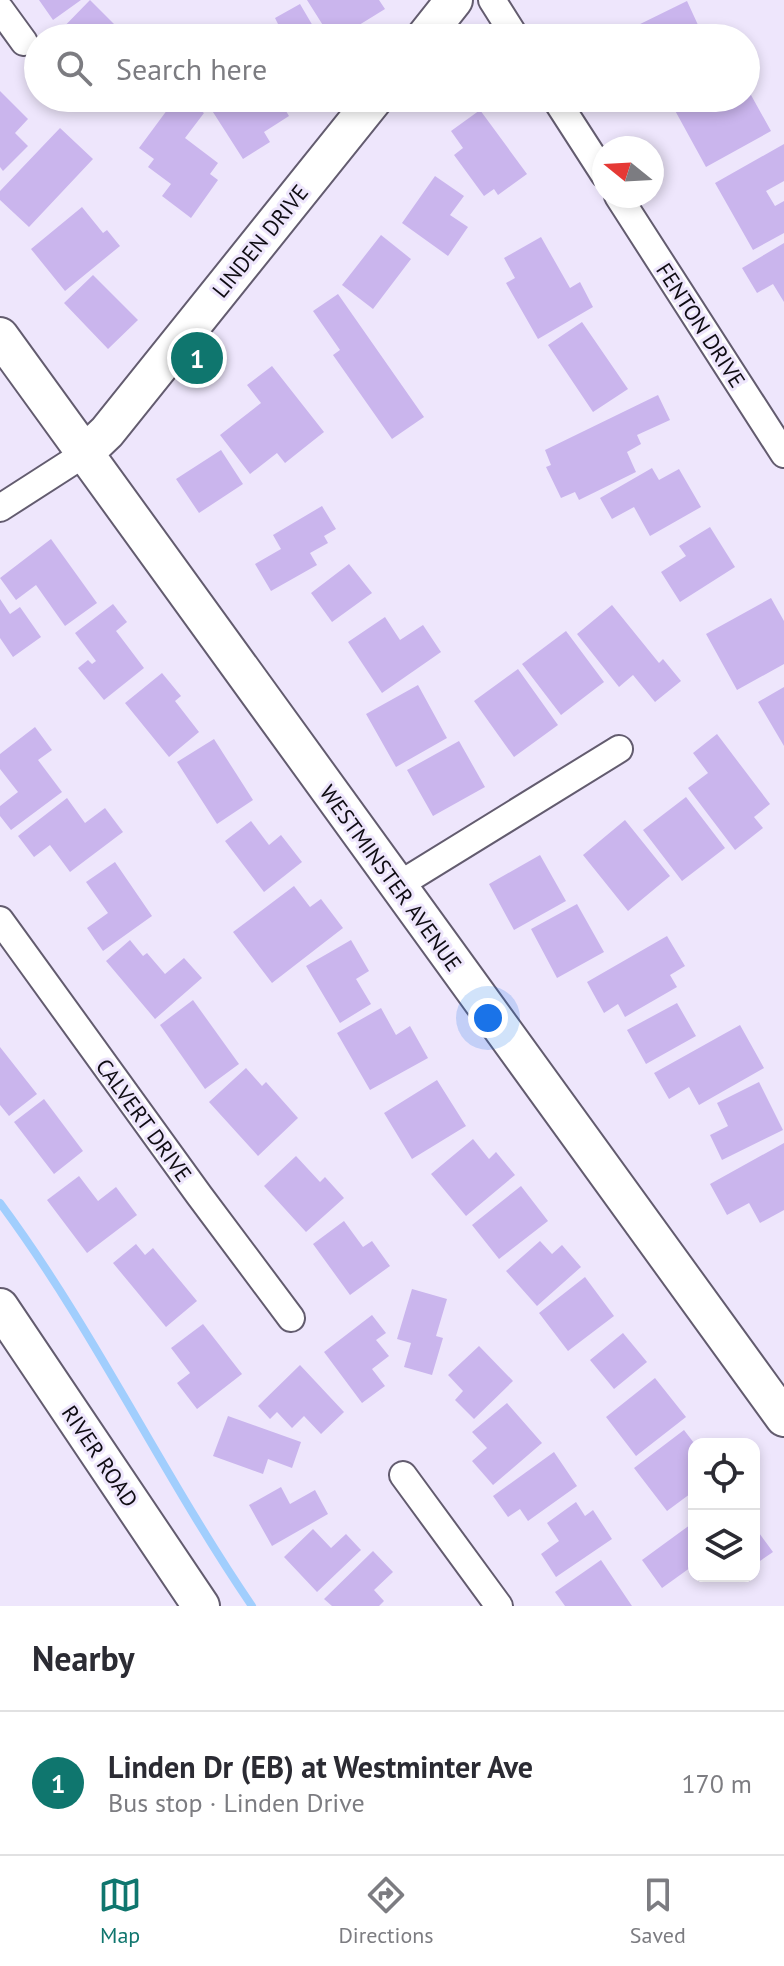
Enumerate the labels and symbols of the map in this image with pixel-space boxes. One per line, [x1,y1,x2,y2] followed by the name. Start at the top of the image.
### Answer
[592,136,664,208] north arrow
[206,179,314,303] street label: LINDEN DRIVE
[650,257,752,393] street label: FENTON DRIVE
[171,328,223,388] pin: 1
[314,779,468,977] street label: WESTMINSTER AVENUE
[468,998,508,1038] your location
[90,1053,198,1187] street label: CALVERT DRIVE
[56,1400,144,1512] street label: RIVER ROAD

